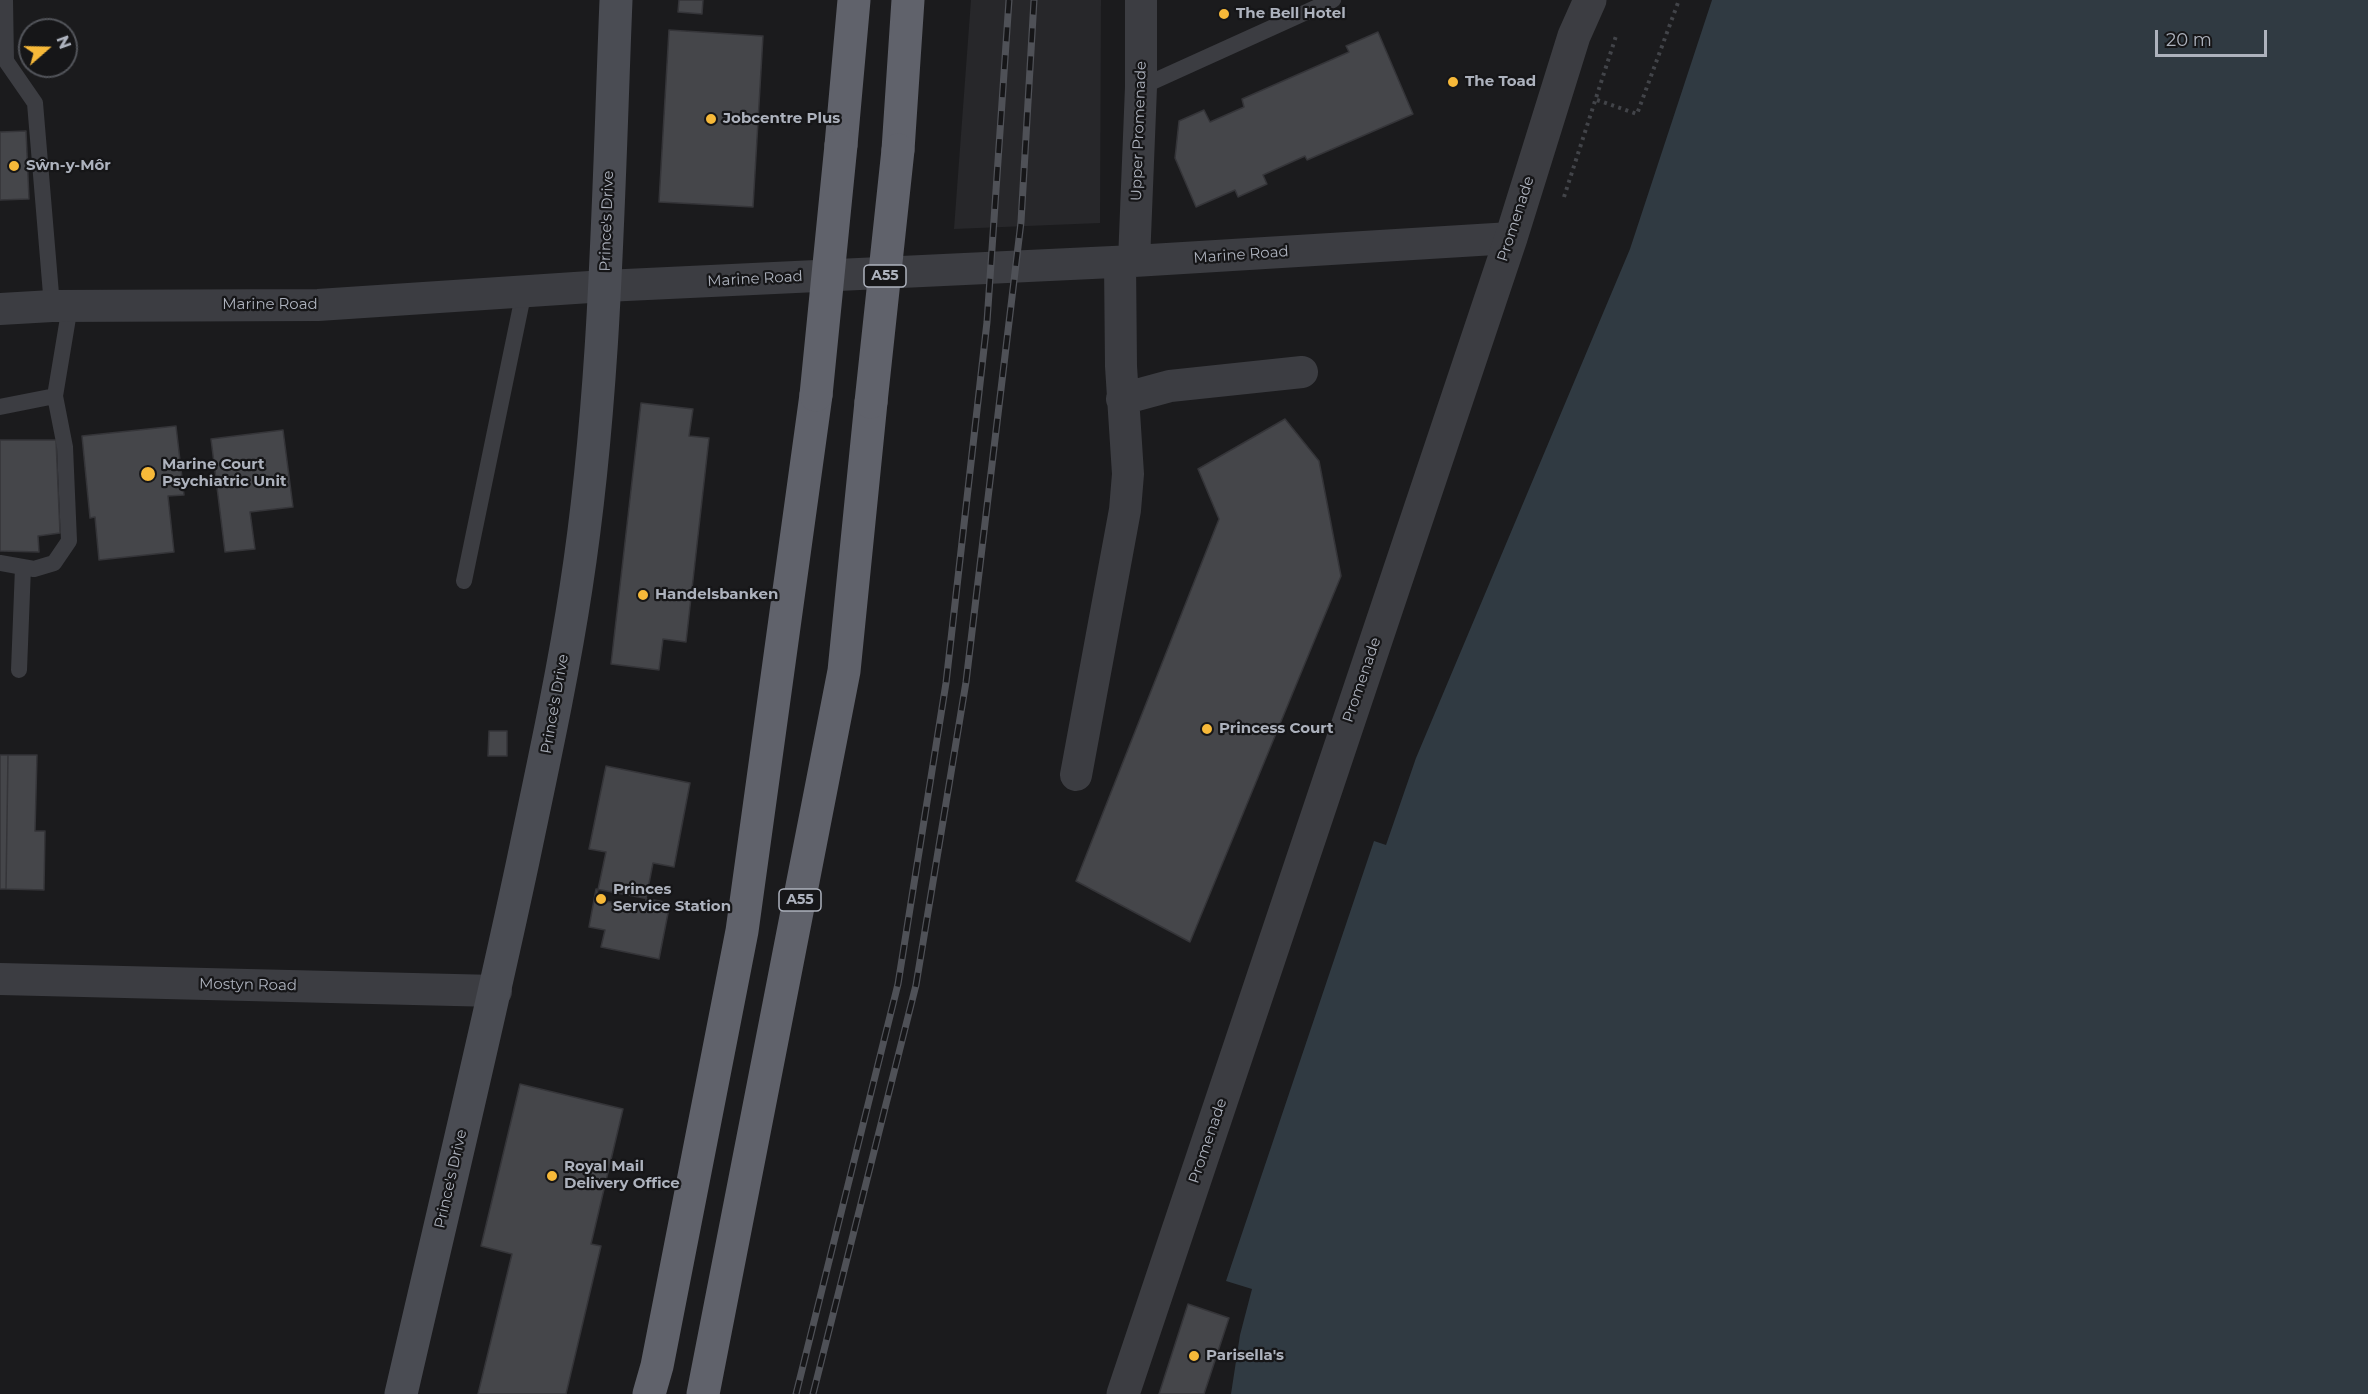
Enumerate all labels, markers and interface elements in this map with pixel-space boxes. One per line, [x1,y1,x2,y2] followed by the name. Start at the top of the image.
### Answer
[1236,5,1346,23] place label: The Bell Hotel
[1217,7,1231,21] marker: The Bell Hotel
[18,18,78,78] north arrow
[2158,18,2270,56] scale bar
[2166,29,2212,51] text: 20 m
[52,33,75,52] text: N
[1128,61,1150,201] street label: Upper Promenade
[1465,73,1536,91] place label: The Toad
[1446,75,1460,89] marker: The Toad
[723,110,840,128] place label: Jobcentre Plus
[704,112,718,126] marker: Jobcentre Plus
[26,157,111,175] place label: Sŵn-y-Môr
[7,159,21,173] marker: Sŵn-y-Môr
[596,170,618,272] street label: Prince's Drive
[1494,174,1538,264] street label: Promenade
[1193,243,1289,267] street label: Marine Road
[864,265,906,287] road number: A55
[707,268,803,290] street label: Marine Road
[222,296,318,314] street label: Marine Road
[162,456,286,491] place label: Marine Court Psychiatric Unit
[139,465,157,483] marker: Marine Court Psychiatric Unit
[655,586,778,604] place label: Handelsbanken
[636,588,650,602] marker: Handelsbanken
[1339,635,1385,725] street label: Promenade
[537,653,573,755] street label: Prince's Drive
[1219,720,1334,738] place label: Princess Court
[1200,722,1214,736] marker: Princess Court
[613,881,731,916] place label: Princes Service Station
[779,889,821,911] road number: A55
[594,892,608,906] marker: Princes Service Station
[199,975,297,995] street label: Mostyn Road
[1185,1096,1231,1186] street label: Promenade
[431,1128,471,1230] street label: Prince's Drive
[564,1158,680,1193] place label: Royal Mail Delivery Office
[545,1169,559,1183] marker: Royal Mail Delivery Office
[1206,1347,1284,1365] place label: Parisella's
[1187,1349,1201,1363] marker: Parisella's

